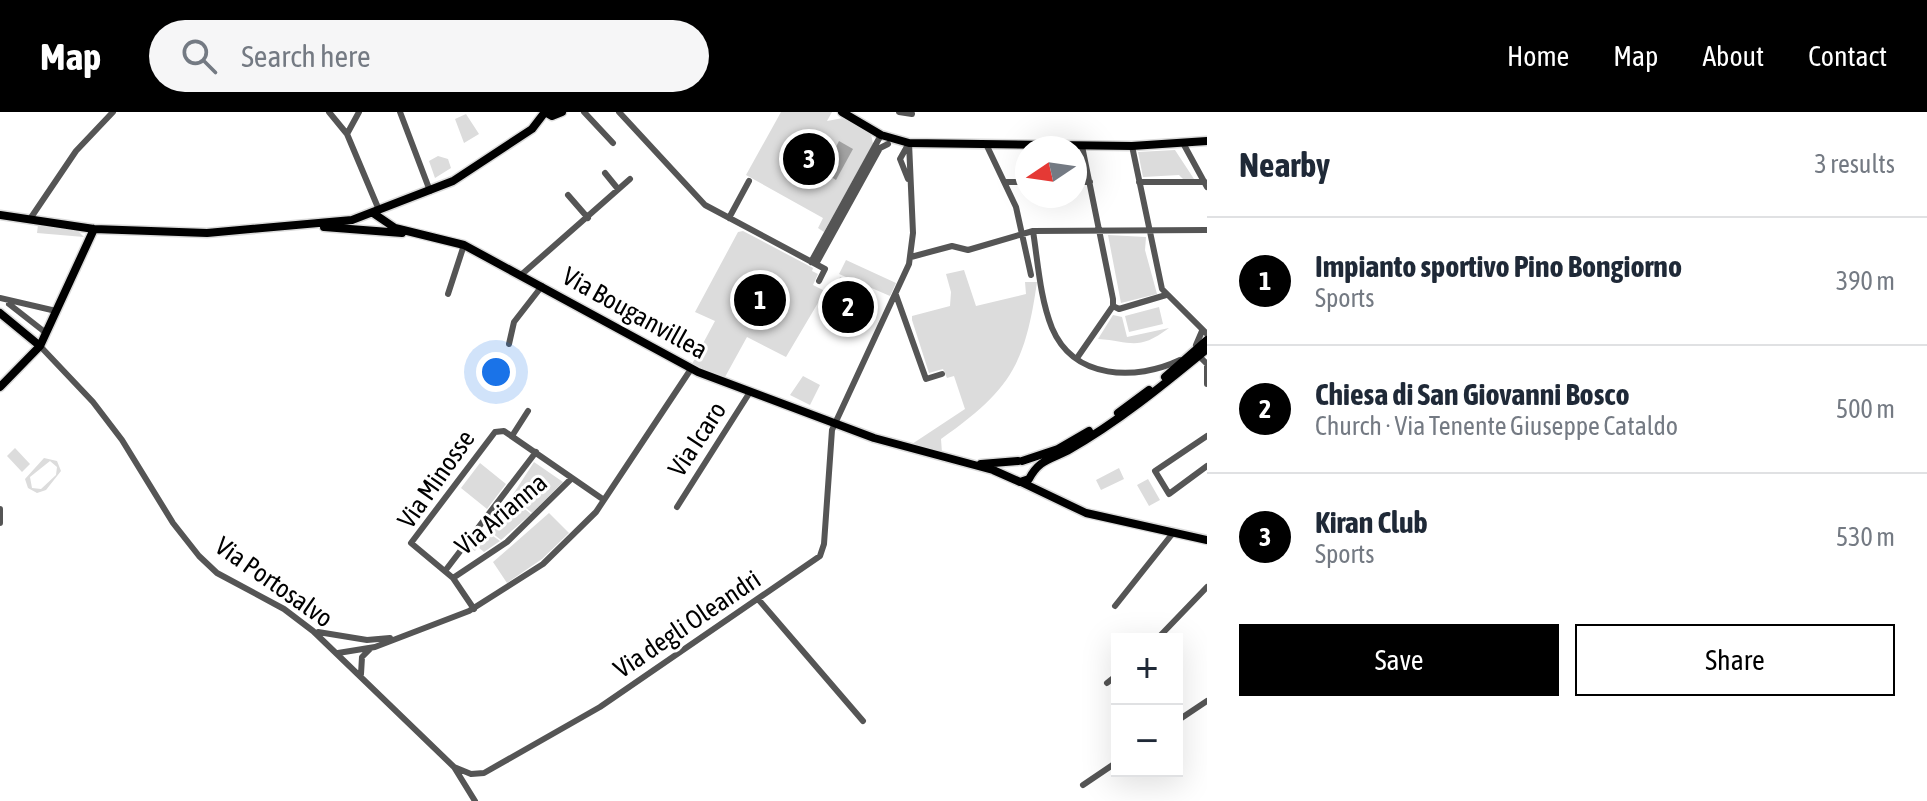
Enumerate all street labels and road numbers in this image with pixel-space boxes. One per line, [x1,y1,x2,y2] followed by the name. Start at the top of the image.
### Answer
[557,261,713,365] street label: Via Bouganvillea
[662,396,732,482] street label: Via Icaro
[391,424,481,534] street label: Via Minosse
[449,467,553,561] street label: Via Arianna
[209,531,339,633] street label: Via Portosalvo
[608,564,766,684] street label: Via degli Oleandri

